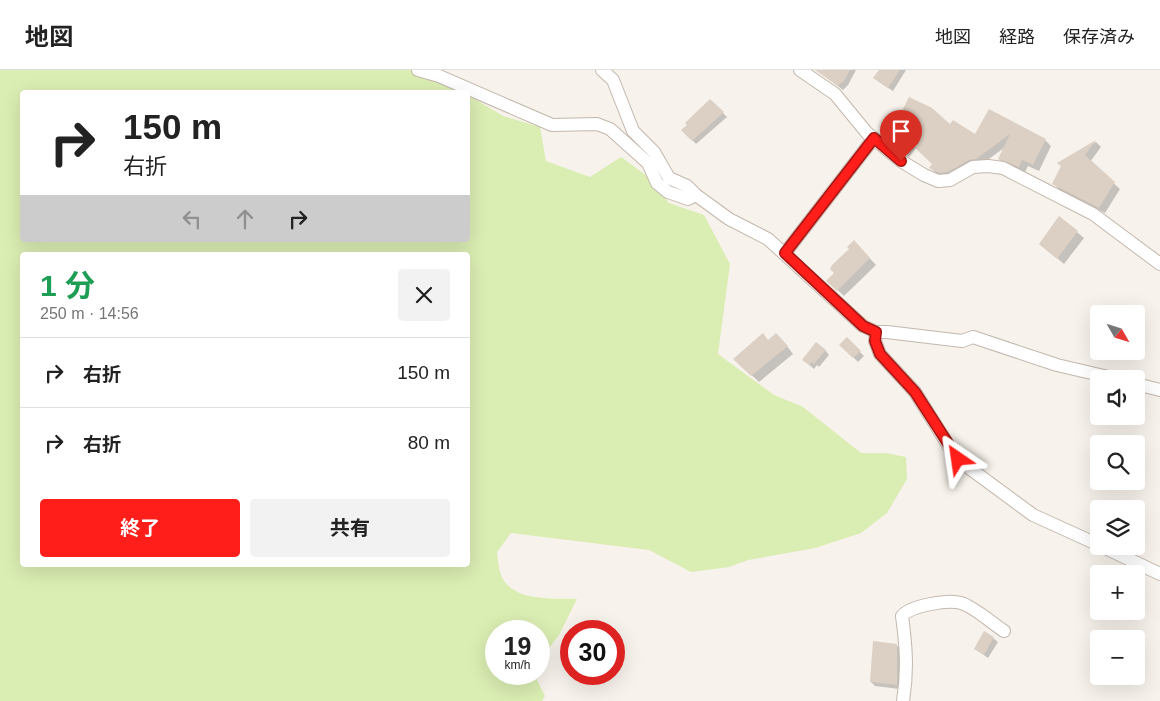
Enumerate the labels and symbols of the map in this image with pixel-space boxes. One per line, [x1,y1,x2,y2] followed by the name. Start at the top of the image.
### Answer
[880,110,922,161] pin
[1090,305,1145,360] north arrow
[931,432,983,484] position arrow
[560,620,625,685] speed limit sign: 30

